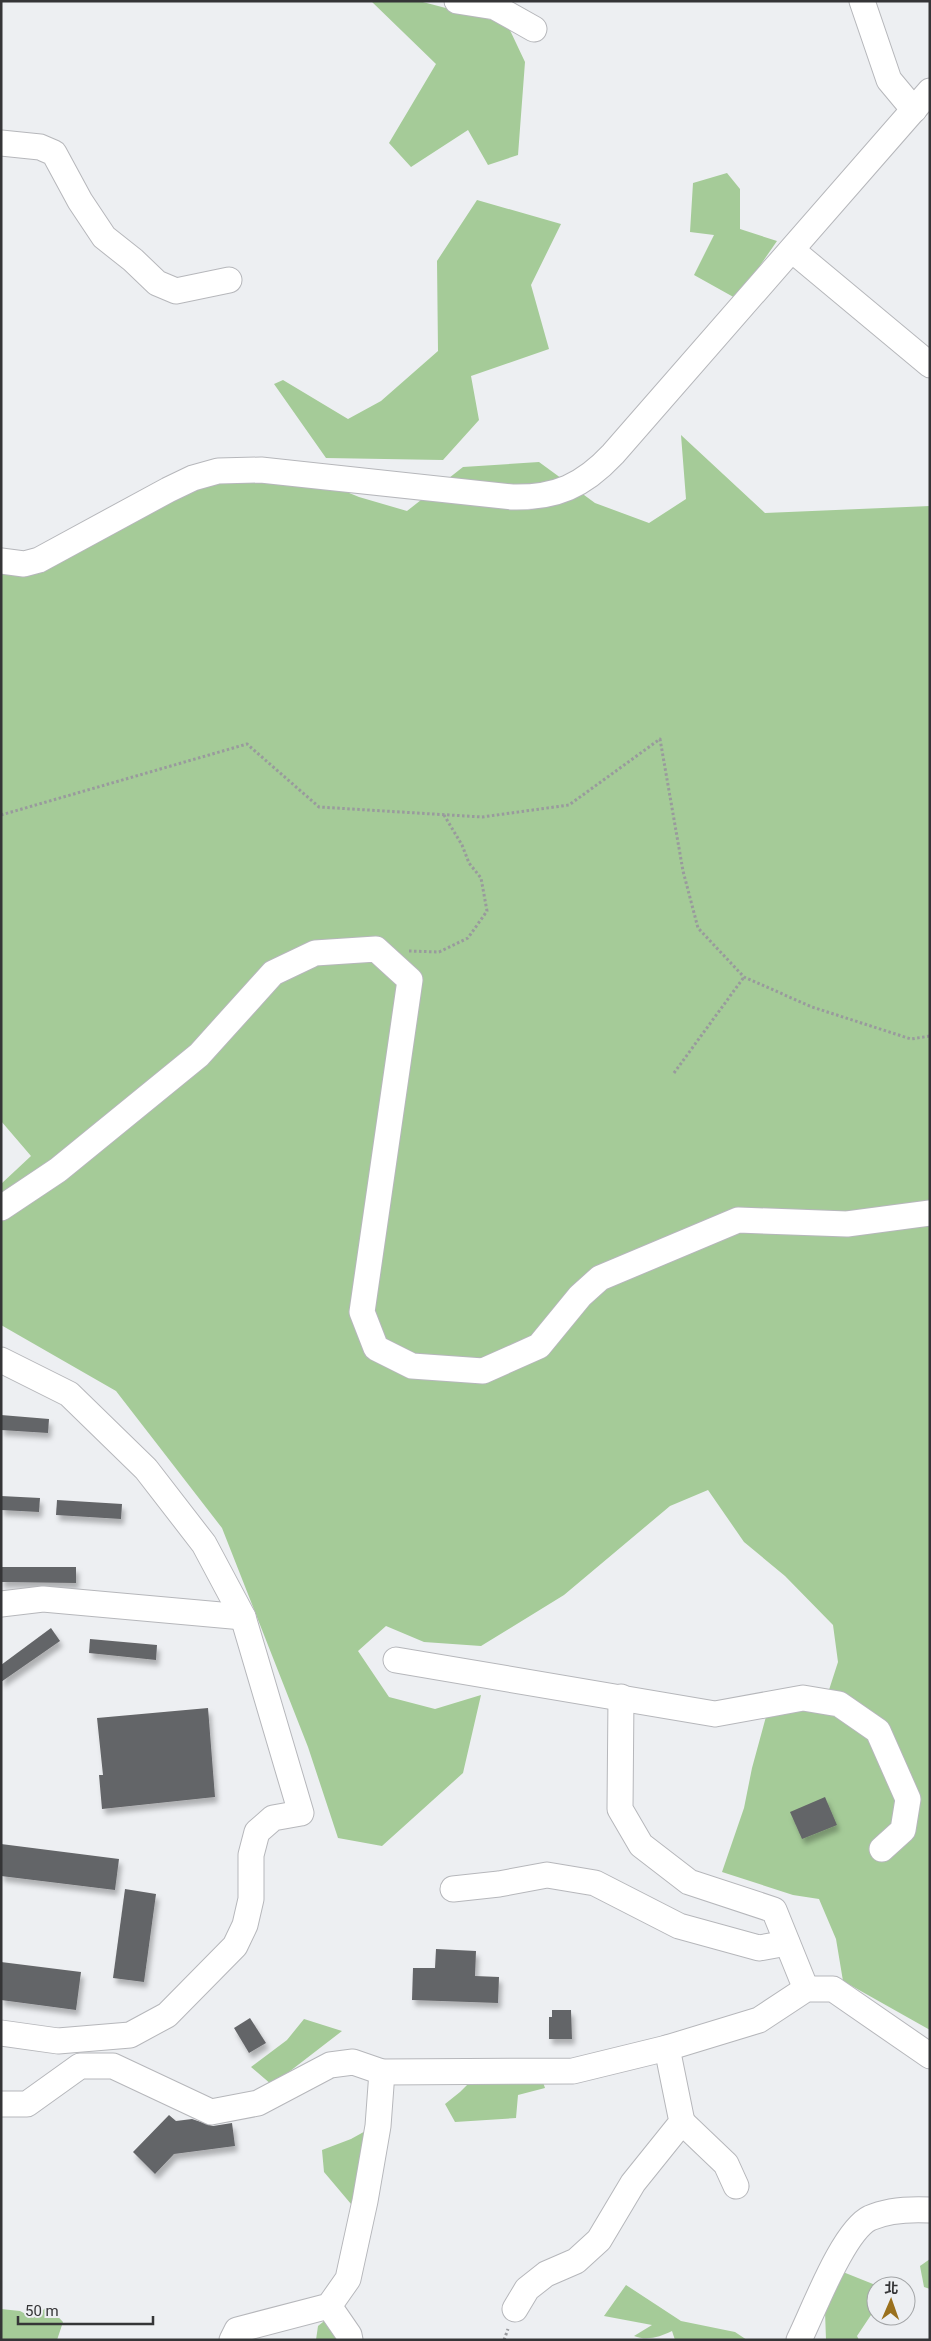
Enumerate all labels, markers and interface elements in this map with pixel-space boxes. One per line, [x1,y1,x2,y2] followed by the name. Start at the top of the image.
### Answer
[866,2276,916,2326] north arrow
[884,2280,899,2296] text: 北
[18,2294,152,2326] scale bar
[25,2302,59,2320] text: 50 m

